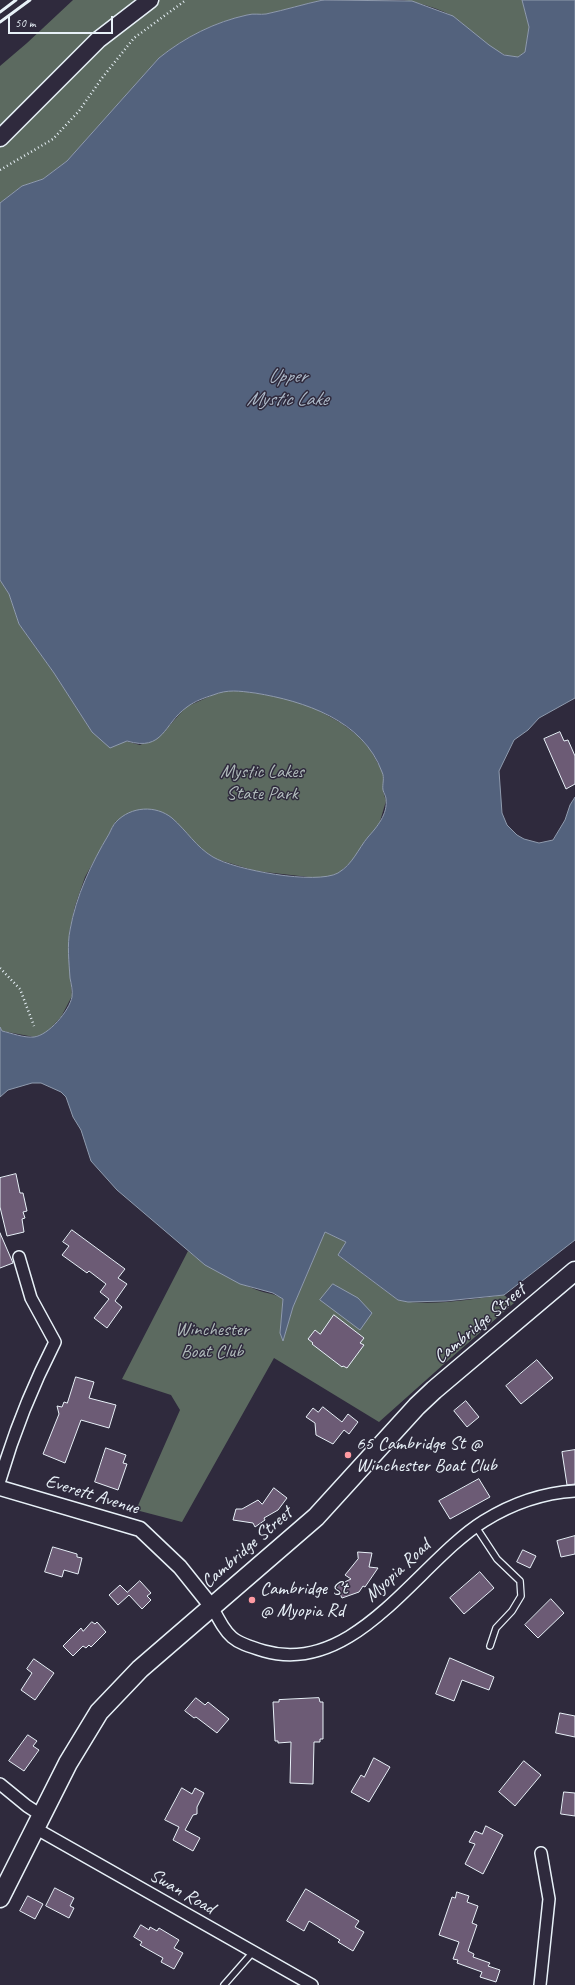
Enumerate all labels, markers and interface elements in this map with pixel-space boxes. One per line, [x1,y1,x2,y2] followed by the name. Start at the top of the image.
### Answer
[10,8,115,34] scale bar
[15,15,35,31] text: 50 m
[246,365,328,412] water label: Upper Mystic Lake
[220,761,304,805] park label: Mystic Lakes State Park
[429,1279,531,1369] street label: Cambridge Street
[175,1319,249,1363] park label: Winchester Boat Club
[356,1433,497,1477] place label: 65 Cambridge St @ Winchester Boat Club
[343,1450,353,1460] marker: 65 Cambridge St @ Winchester Boat Club
[43,1470,141,1520] street label: Everett Avenue
[197,1502,297,1594] street label: Cambridge Street
[360,1535,436,1607] street label: Myopia Road
[260,1578,347,1622] place label: Cambridge St @ Myopia Rd
[247,1595,257,1605] marker: Cambridge St @ Myopia Rd
[145,1864,219,1920] street label: Swan Road

